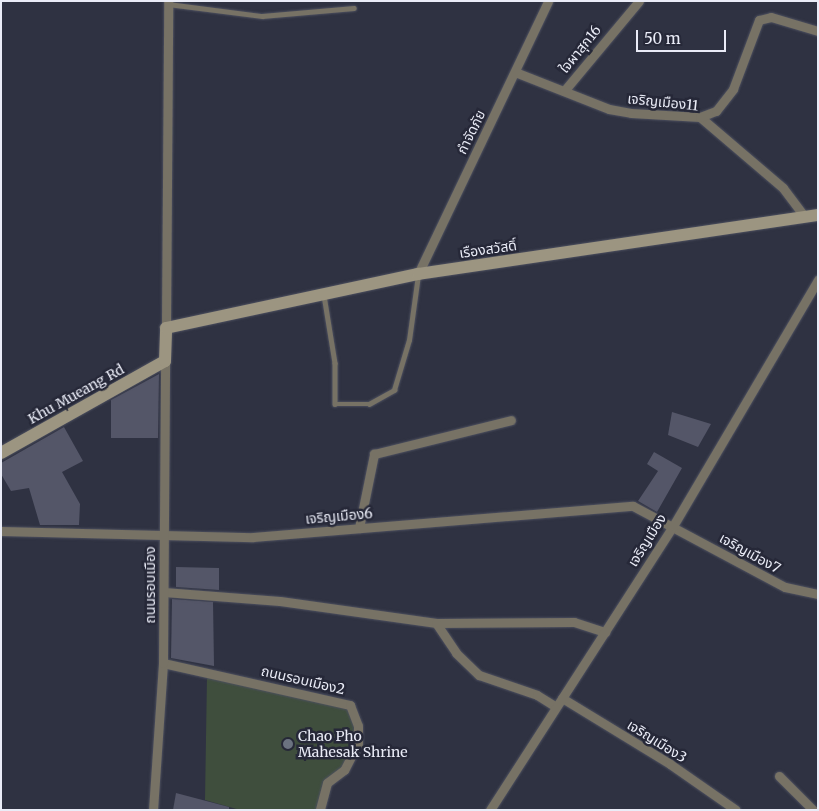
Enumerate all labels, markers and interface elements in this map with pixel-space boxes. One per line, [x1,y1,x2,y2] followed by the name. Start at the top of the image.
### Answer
[639,20,729,52] scale bar
[556,22,604,76] street label: ใจผาสุก16
[644,29,681,48] text: 50 m
[627,90,699,114] street label: เจริญเมือง11
[453,107,489,157] street label: กำจัดภัย
[458,237,518,261] street label: เรืองสวัสดิ์
[25,361,127,427] street label: Khu Mueang Rd
[305,505,373,527] street label: เจริญเมือง6
[624,511,670,569] street label: เจริญเมือง
[717,529,783,577] street label: เจริญเมือง7
[142,546,158,624] street label: ถนนรอบเมือง
[259,662,347,698] street label: ถนนรอบเมือง2
[624,716,690,766] street label: เจริญเมือง3
[298,728,408,760] place label: Chao Pho Mahesak Shrine
[282,738,294,750] marker: Chao Pho Mahesak Shrine

